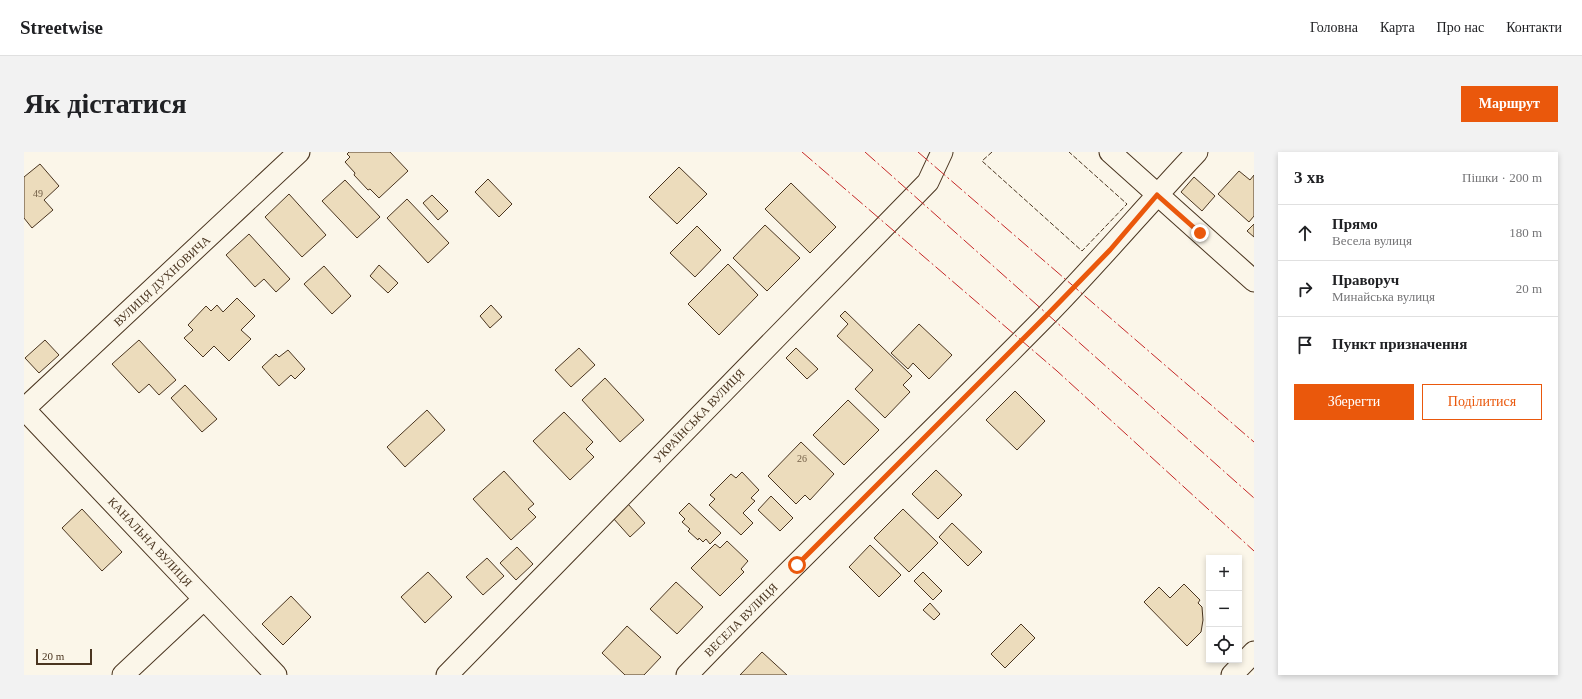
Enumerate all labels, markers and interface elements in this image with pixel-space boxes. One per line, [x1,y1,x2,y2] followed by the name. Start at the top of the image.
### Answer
[20,17,103,38] text: Streetwise
[1310,20,1358,35] text: Головна
[1380,20,1415,35] text: Карта
[1437,20,1484,35] text: Про нас
[1506,20,1562,35] text: Контакти
[1461,86,1558,122] button: Маршрут
[24,88,187,119] text: Як дістатися
[1294,168,1324,187] text: 3 хв
[1462,170,1542,185] text: Пішки · 200 m
[33,188,43,199] house number: 49
[1332,216,1378,232] text: Прямо
[1294,222,1316,244] icon: ahead
[1191,224,1209,242] route end
[1509,225,1542,240] text: 180 m
[111,232,213,329] street label: ВУЛИЦЯ ДУХНОВИЧА
[1332,233,1412,248] text: Весела вулиця
[1332,272,1399,288] text: Праворуч
[1294,278,1316,300] icon: right
[1516,281,1542,296] text: 20 m
[1332,289,1435,304] text: Минайська вулиця
[1294,334,1316,356] icon: arrive
[1332,336,1467,352] text: Пункт призначення
[650,366,748,466] street label: УКРАЇНСЬКА ВУЛИЦЯ
[1294,384,1414,420] button: Зберегти
[1422,384,1542,420] button: Поділитися
[797,453,807,464] house number: 26
[105,494,195,590] street label: КАНАЛЬНА ВУЛИЦЯ
[1206,555,1242,663] map controls
[1206,555,1242,591] button: +
[788,556,806,574] route start
[701,580,781,660] street label: ВЕСЕЛА ВУЛИЦЯ
[1206,591,1242,627] button: −
[1206,627,1242,663] button: locate
[36,647,92,666] scale bar
[42,650,64,662] text: 20 m

